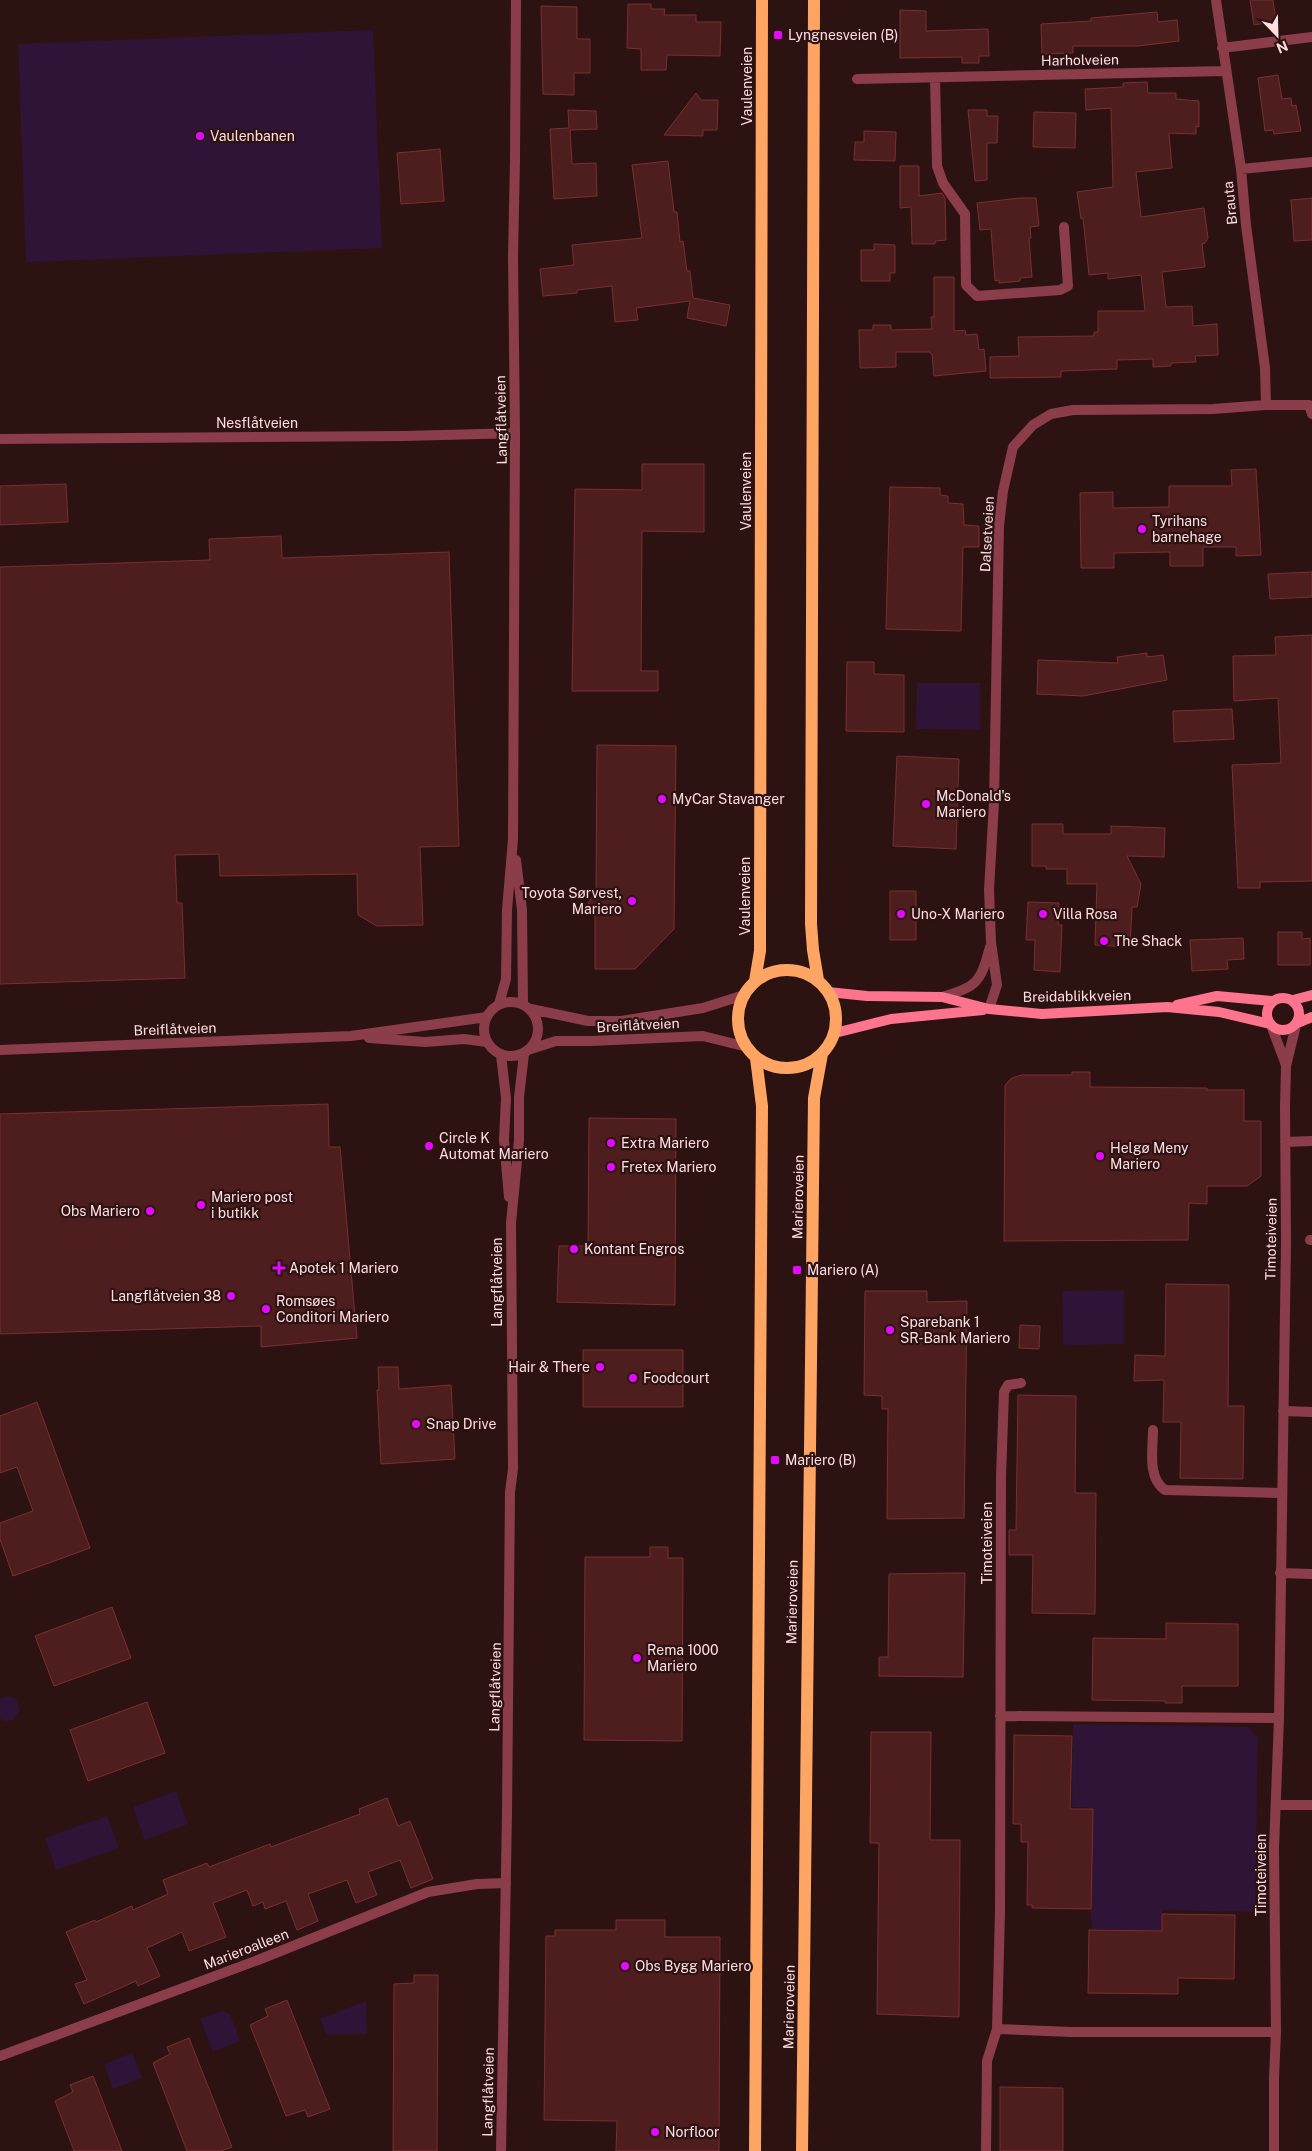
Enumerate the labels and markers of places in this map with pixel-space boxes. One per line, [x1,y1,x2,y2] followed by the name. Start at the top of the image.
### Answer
[788,27,898,43] place label: Lyngnesveien (B)
[772,29,784,41] marker: Lyngnesveien (B)
[210,128,295,144] place label: Vaulenbanen
[194,130,206,142] marker: Vaulenbanen
[1152,513,1222,545] place label: Tyrihans barnehage
[1136,523,1148,535] marker: Tyrihans barnehage
[936,788,1011,820] place label: McDonald's Mariero
[672,791,785,807] place label: MyCar Stavanger
[656,793,668,805] marker: MyCar Stavanger
[920,798,932,810] marker: McDonald's Mariero
[522,885,622,917] place label: Toyota Sørvest, Mariero
[626,895,638,907] marker: Toyota Sørvest, Mariero
[911,906,1005,922] place label: Uno-X Mariero
[1053,906,1117,922] place label: Villa Rosa
[895,908,907,920] marker: Uno-X Mariero
[1037,908,1049,920] marker: Villa Rosa
[1114,933,1182,949] place label: The Shack
[1098,935,1110,947] marker: The Shack
[439,1130,549,1162] place label: Circle K Automat Mariero
[621,1135,709,1151] place label: Extra Mariero
[605,1137,617,1149] marker: Extra Mariero
[423,1140,435,1152] marker: Circle K Automat Mariero
[1110,1140,1189,1172] place label: Helgø Meny Mariero
[1094,1150,1106,1162] marker: Helgø Meny Mariero
[621,1159,717,1175] place label: Fretex Mariero
[605,1161,617,1173] marker: Fretex Mariero
[211,1189,293,1221] place label: Mariero post i butikk
[195,1199,207,1211] marker: Mariero post i butikk
[61,1203,140,1219] place label: Obs Mariero
[144,1205,156,1217] marker: Obs Mariero
[584,1241,684,1257] place label: Kontant Engros
[568,1243,580,1255] marker: Kontant Engros
[289,1260,399,1276] place label: Apotek 1 Mariero
[273,1262,285,1274] marker: Apotek 1 Mariero
[807,1262,879,1278] place label: Mariero (A)
[791,1264,803,1276] marker: Mariero (A)
[110,1288,221,1304] place label: Langflåtveien 38
[225,1290,237,1302] marker: Langflåtveien 38
[276,1293,389,1325] place label: Romsøes Conditori Mariero
[260,1303,272,1315] marker: Romsøes Conditori Mariero
[900,1314,1010,1346] place label: Sparebank 1 SR-Bank Mariero
[884,1324,896,1336] marker: Sparebank 1 SR-Bank Mariero
[508,1359,590,1375] place label: Hair & There
[594,1361,606,1373] marker: Hair & There
[643,1370,710,1386] place label: Foodcourt
[627,1372,639,1384] marker: Foodcourt
[426,1416,496,1432] place label: Snap Drive
[410,1418,422,1430] marker: Snap Drive
[785,1452,856,1468] place label: Mariero (B)
[769,1454,781,1466] marker: Mariero (B)
[647,1642,719,1674] place label: Rema 1000 Mariero
[631,1652,643,1664] marker: Rema 1000 Mariero
[635,1958,751,1974] place label: Obs Bygg Mariero
[619,1960,631,1972] marker: Obs Bygg Mariero
[665,2124,719,2140] place label: Norfloor
[649,2126,661,2138] marker: Norfloor

